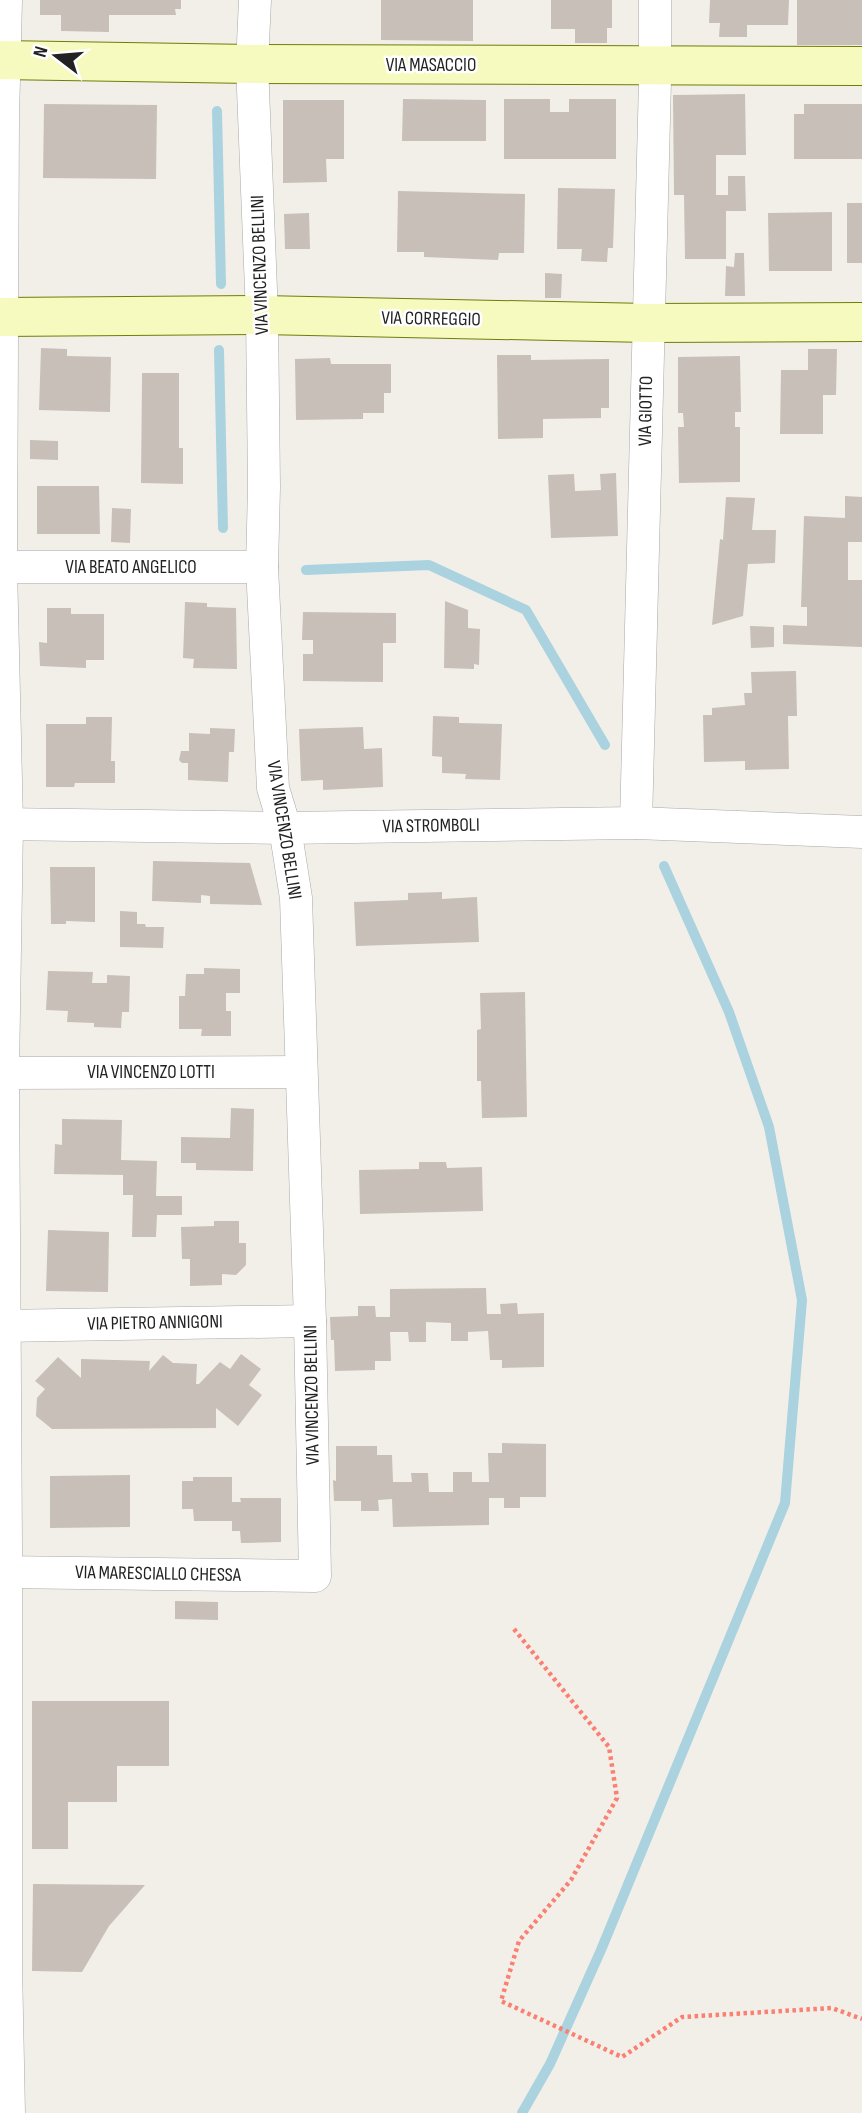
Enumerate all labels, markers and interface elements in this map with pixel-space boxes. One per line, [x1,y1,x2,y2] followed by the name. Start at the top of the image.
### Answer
[21,21,91,91] north arrow
[29,44,54,60] text: N
[386,54,476,77] street label: VIA MASACCIO
[246,195,274,335] street label: VIA VINCENZO BELLINI
[381,307,481,331] street label: VIA CORREGGIO
[634,376,658,446] street label: VIA GIOTTO
[65,556,197,579] street label: VIA BEATO ANGELICO
[262,759,306,901] street label: VIA VINCENZO BELLINI
[382,814,480,838] street label: VIA STROMBOLI
[87,1061,215,1084] street label: VIA VINCENZO LOTTI
[87,1310,223,1336] street label: VIA PIETRO ANNIGONI
[299,1325,325,1465] street label: VIA VINCENZO BELLINI
[75,1561,242,1587] street label: VIA MARESCIALLO CHESSA

